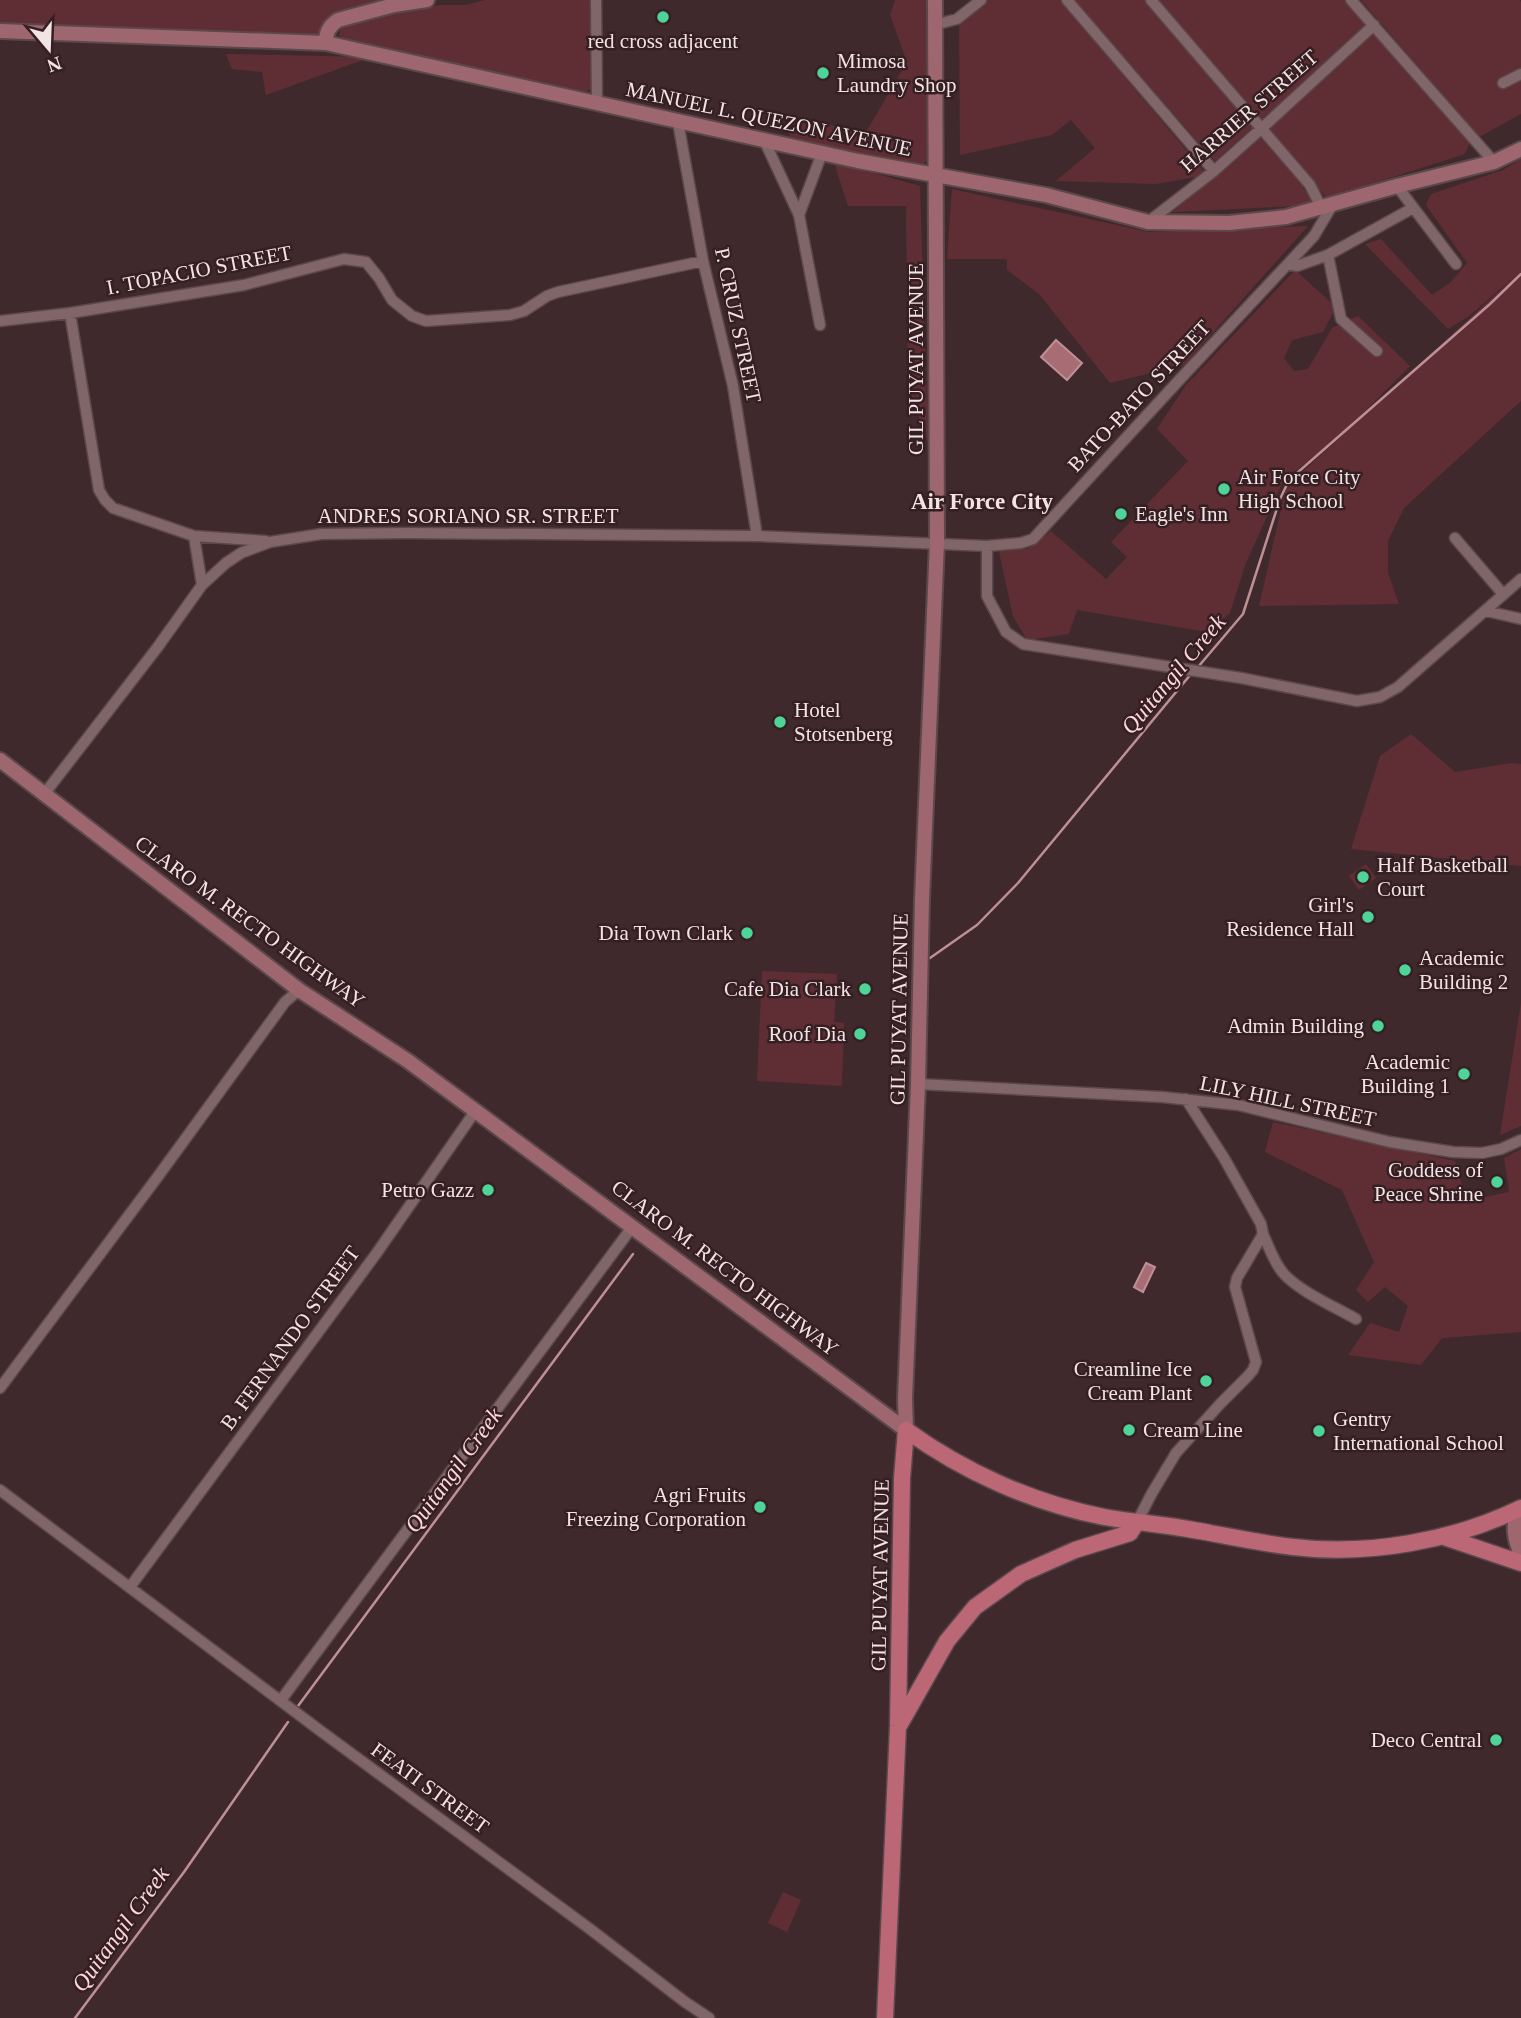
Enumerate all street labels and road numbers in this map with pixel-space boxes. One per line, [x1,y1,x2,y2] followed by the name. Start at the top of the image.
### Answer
[1175,45,1323,177] street label: HARRIER STREET
[624,77,914,161] street label: MANUEL L. QUEZON AVENUE
[104,240,294,300] street label: I. TOPACIO STREET
[710,245,766,405] street label: P. CRUZ STREET
[904,263,928,455] street label: GIL PUYAT AVENUE
[1063,315,1215,477] street label: BATO-BATO STREET
[317,504,619,528] street label: ANDRES SORIANO SR. STREET
[131,831,369,1013] street label: CLARO M. RECTO HIGHWAY
[885,913,913,1105] street label: GIL PUYAT AVENUE
[1198,1071,1378,1131] street label: LILY HILL STREET
[607,1175,843,1361] street label: CLARO M. RECTO HIGHWAY
[215,1241,365,1434] street label: B. FERNANDO STREET
[866,1479,894,1671] street label: GIL PUYAT AVENUE
[367,1737,494,1839] street label: FEATI STREET

